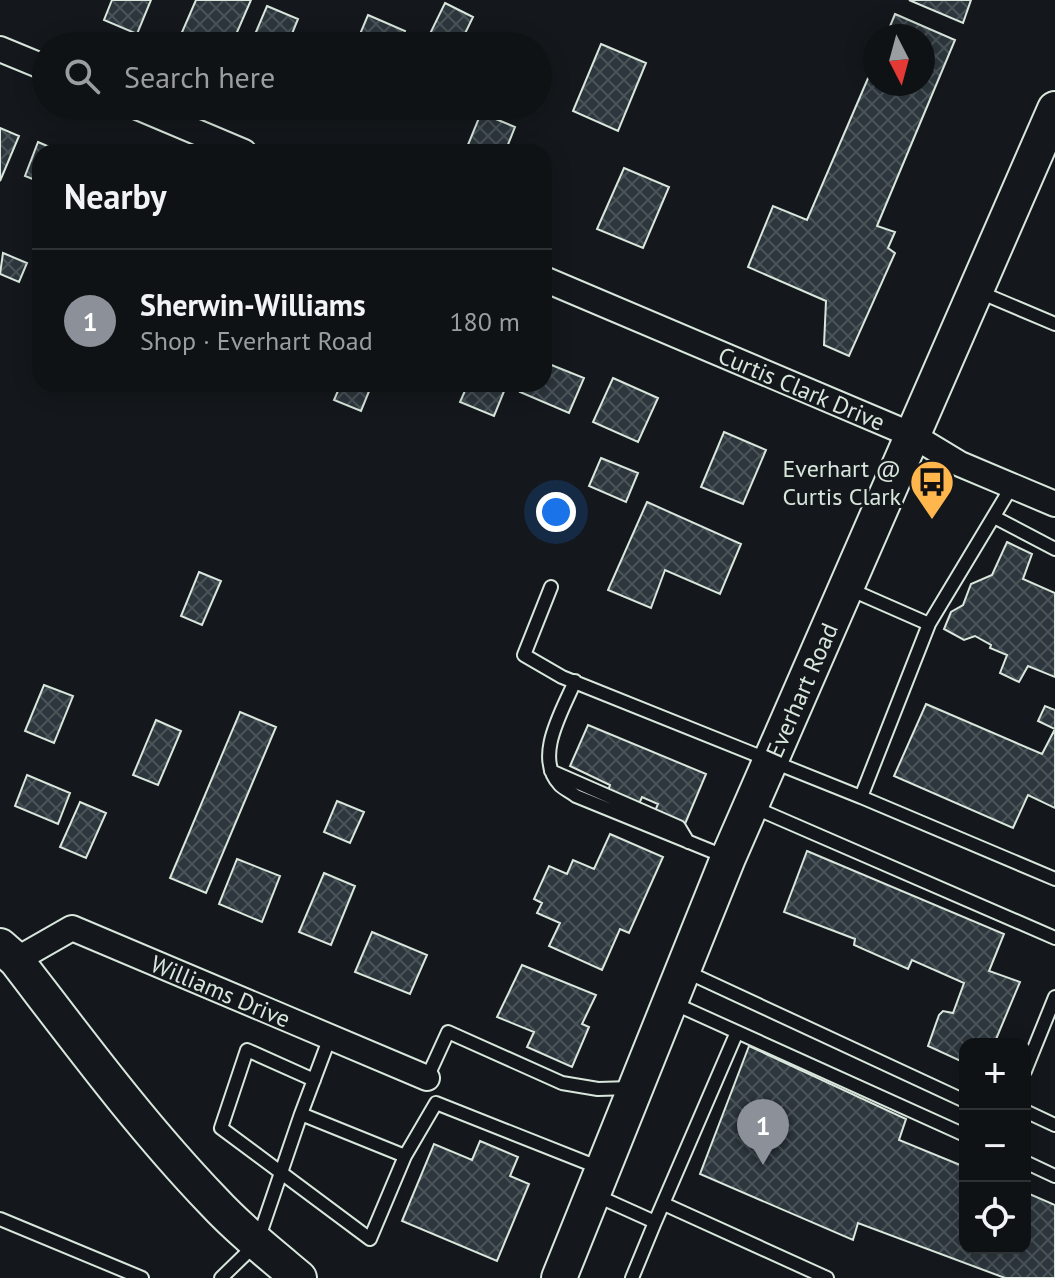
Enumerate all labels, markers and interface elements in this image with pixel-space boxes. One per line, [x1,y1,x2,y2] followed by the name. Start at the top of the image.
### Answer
[863,24,935,96] north arrow
[32,32,552,120] search box
[60,54,104,98] icon: search
[124,57,275,96] text: Search here
[64,174,166,218] text: Nearby
[140,285,366,324] text: Sherwin-Williams
[83,305,97,338] text: 1
[449,305,520,338] text: 180 m
[140,324,373,357] text: Shop · Everhart Road
[714,339,890,437] street label: Curtis Clark Drive
[782,453,901,512] place label: Everhart @ Curtis Clark
[908,458,956,521] bus stop icon: Everhart @ Curtis Clark
[536,492,576,532] your location
[758,618,844,762] street label: Everhart Road
[146,948,295,1034] street label: Williams Drive
[959,1038,1031,1254] map controls
[959,1038,1031,1110] button: +
[737,1099,789,1165] pin: 1
[959,1110,1031,1182] button: −
[959,1182,1031,1254] button: locate

